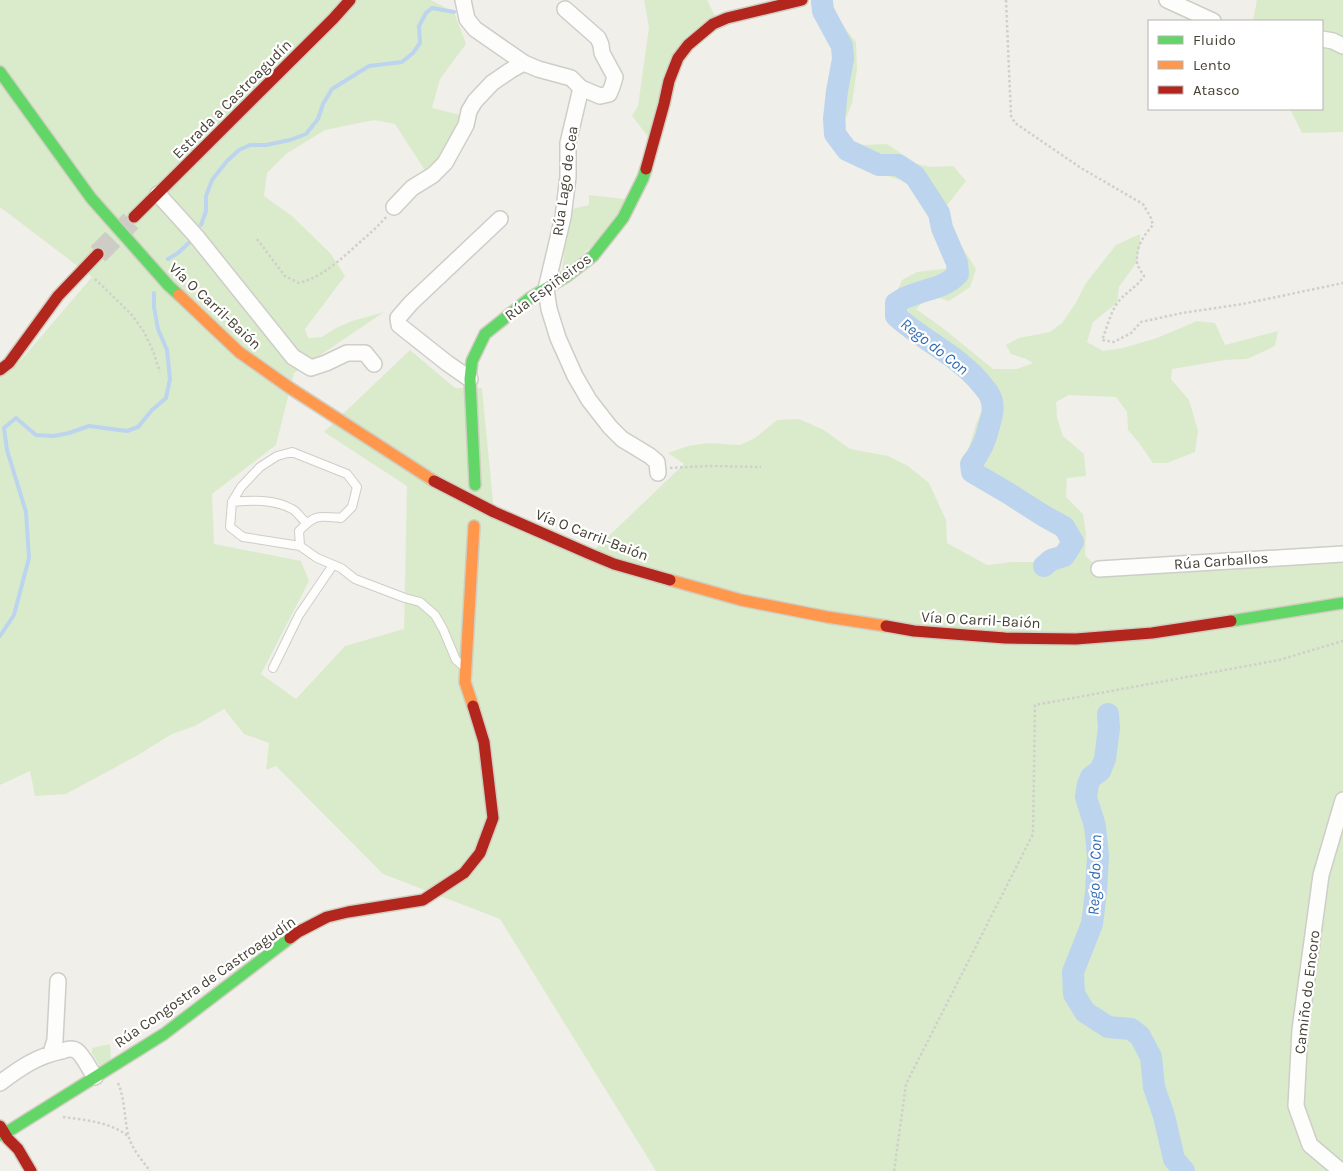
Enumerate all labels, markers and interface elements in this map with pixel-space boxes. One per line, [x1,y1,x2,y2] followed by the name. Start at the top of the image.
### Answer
[1148,20,1323,110] legend
[1193,31,1236,49] text: Fluido
[169,36,295,162] street label: Estrada a Castroagudín
[1193,56,1231,74] text: Lento
[1193,81,1239,99] text: Atasco
[548,125,582,237] street label: Rúa Lago de Cea
[501,250,595,324] street label: Rúa Espiñeiros
[165,259,265,353] street label: Vía O Carril-Baión
[897,314,972,379] water label: Rego do Con
[533,505,651,565] street label: Vía O Carril-Baión
[1173,549,1269,573] street label: Rúa Carballos
[921,608,1041,632] street label: Vía O Carril-Baión
[1084,834,1105,916] water label: Rego do Con
[111,912,299,1052] street label: Rúa Congostra de Castroagudín
[1290,929,1324,1055] street label: Camiño do Encoro

